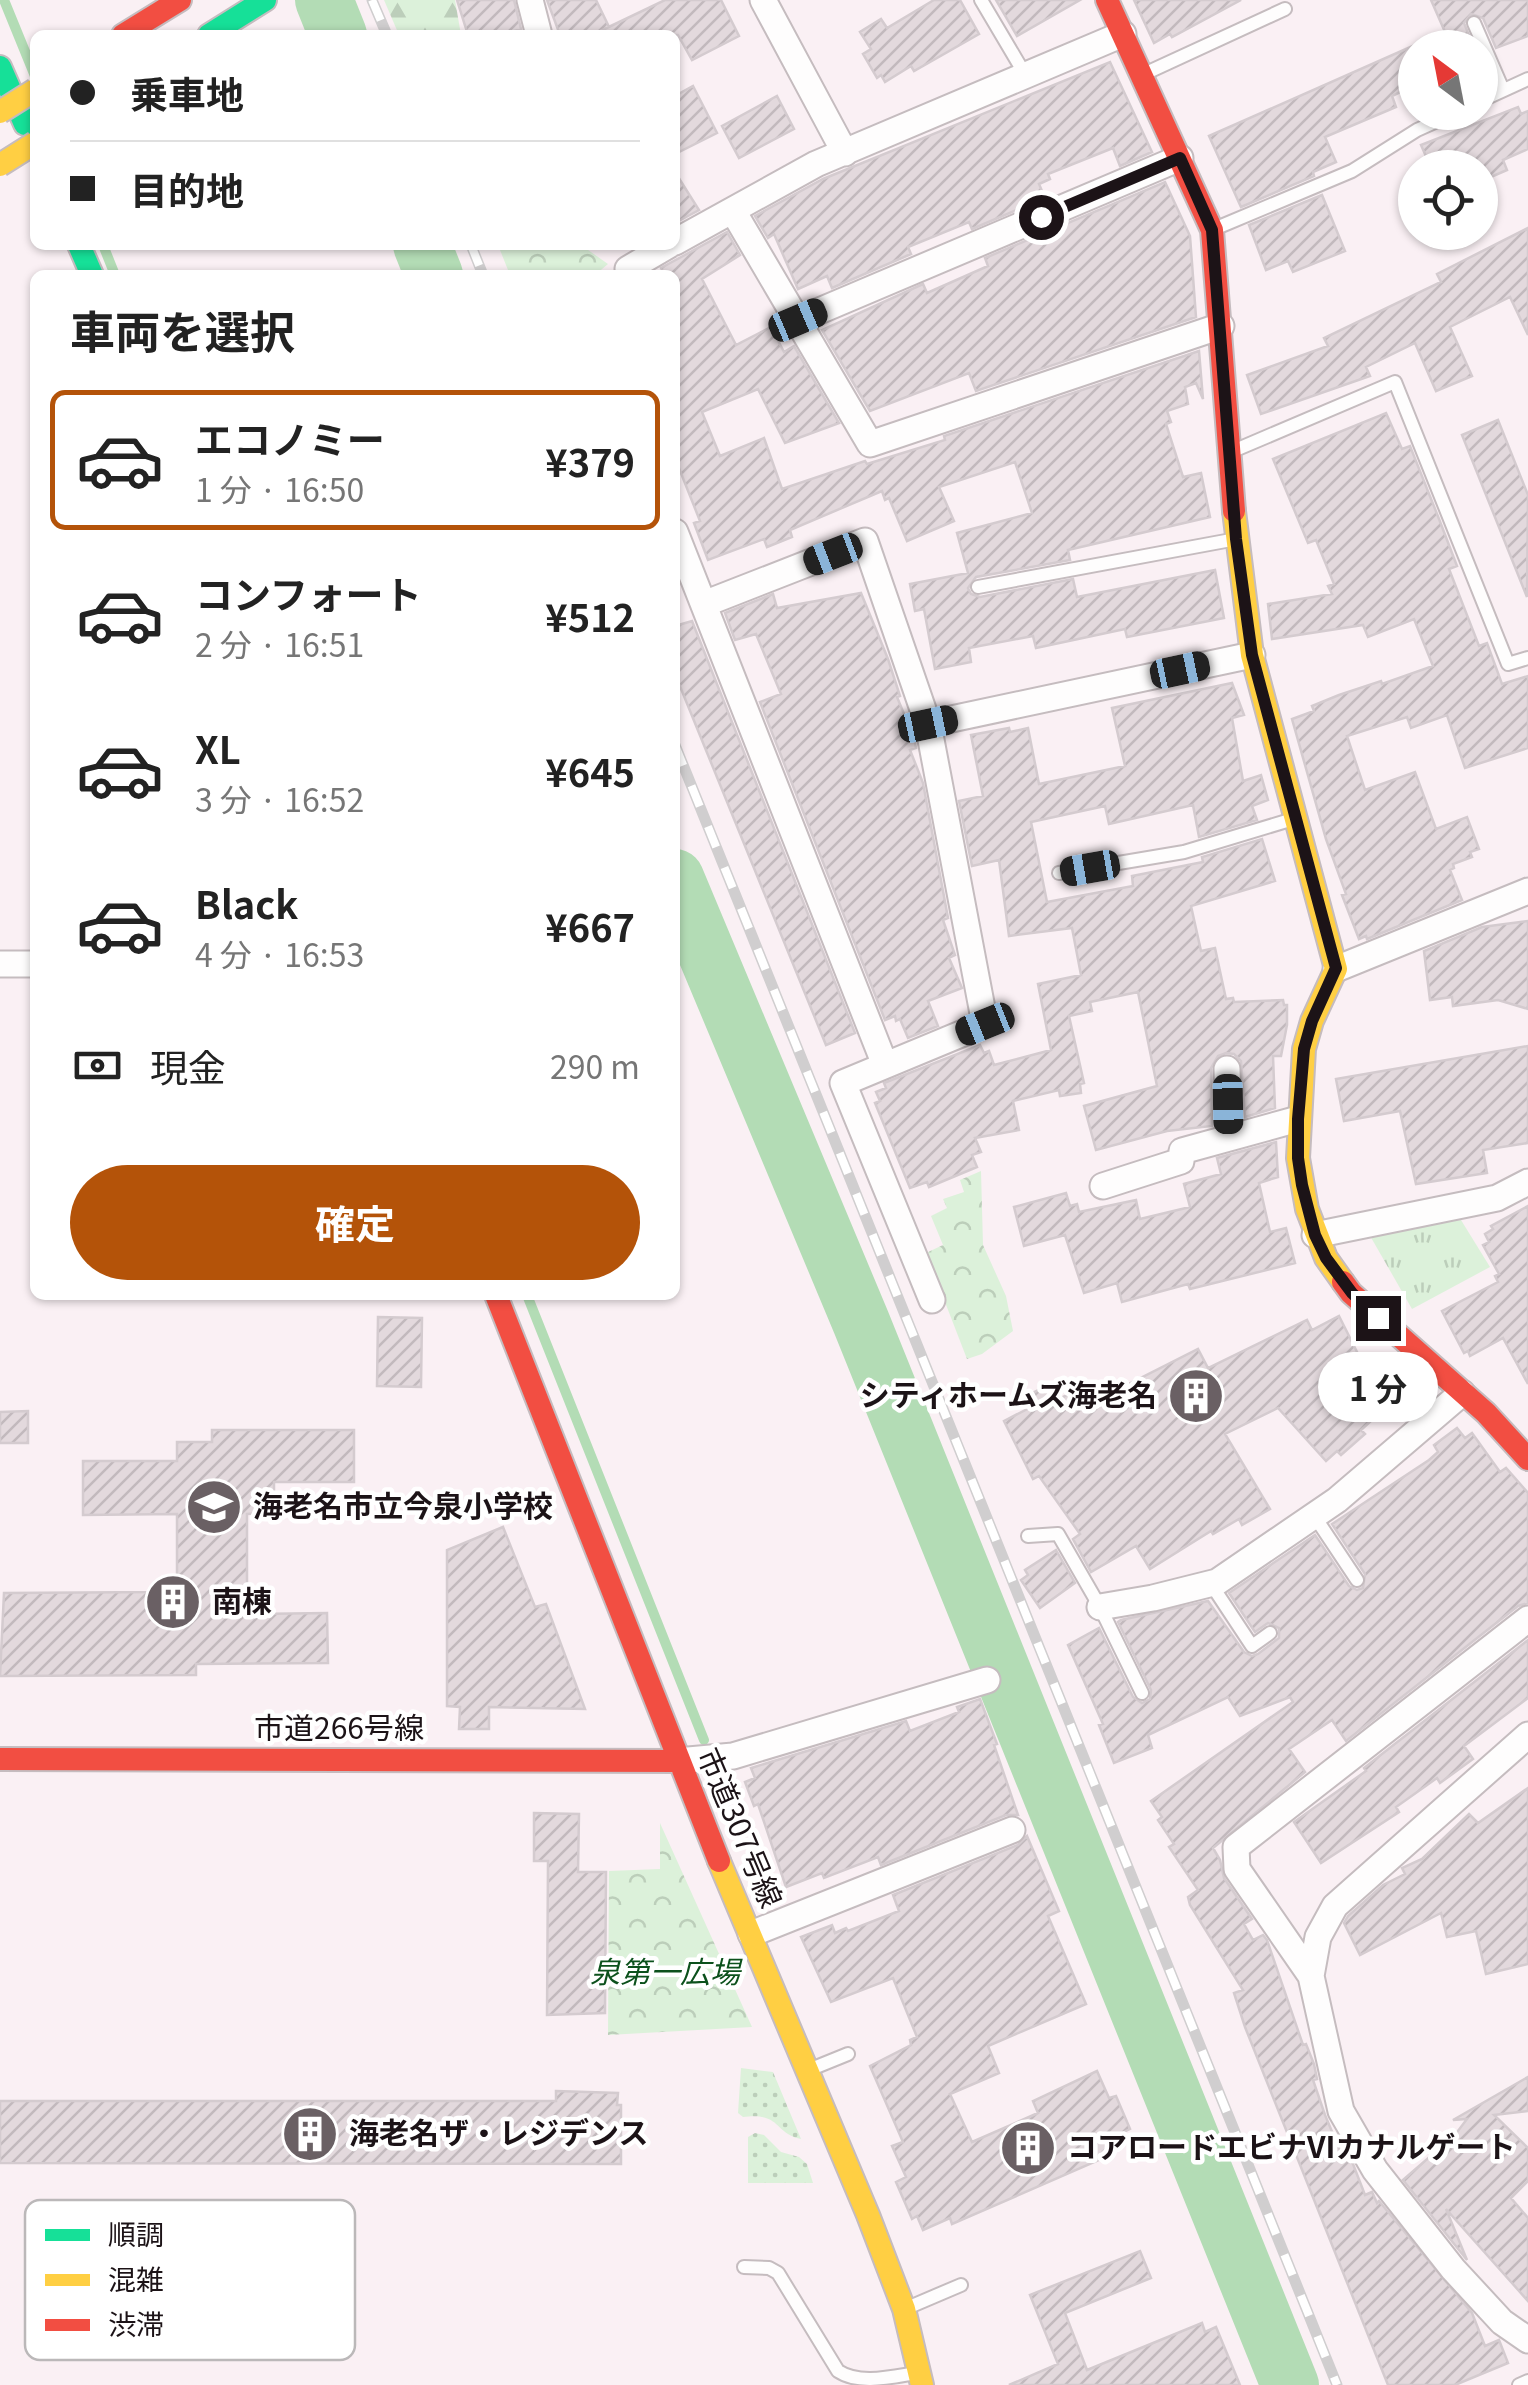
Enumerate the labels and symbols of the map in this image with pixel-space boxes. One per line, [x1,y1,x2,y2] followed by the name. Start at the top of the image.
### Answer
[1398,30,1498,130] north arrow
[1019,195,1064,240] route start
[765,294,831,346] car
[800,529,866,579] car
[1148,649,1212,691] car
[896,703,960,745] car
[1058,848,1122,888] car
[952,999,1018,1049] car
[1212,1074,1244,1134] car
[1356,1296,1401,1341] route end
[1318,1353,1438,1423] callout: 1 分
[1166,1366,1226,1426] building icon: シティホームズ海老名
[860,1371,1157,1415] place label: シティホームズ海老名
[184,1477,244,1537] school or university icon: 海老名市立今泉小学校
[253,1482,553,1526] place label: 海老名市立今泉小学校
[143,1572,203,1632] building icon: 南棟
[212,1577,272,1621] place label: 南棟
[254,1704,424,1748] street label: 市道266号線
[688,1740,795,1914] street label: 市道307号線
[590,1948,743,1992] park label: 泉第一広場
[280,2104,340,2164] building icon: 海老名ザ・レジデンス
[349,2109,648,2153] place label: 海老名ザ・レジデンス
[998,2118,1058,2178] building icon: コアロードエビナVIカナルゲート
[1067,2123,1515,2167] place label: コアロードエビナVIカナルゲート
[25,2200,355,2360] legend
[108,2213,164,2253] text: 順調
[108,2258,164,2298] text: 混雑
[108,2303,164,2343] text: 渋滞

